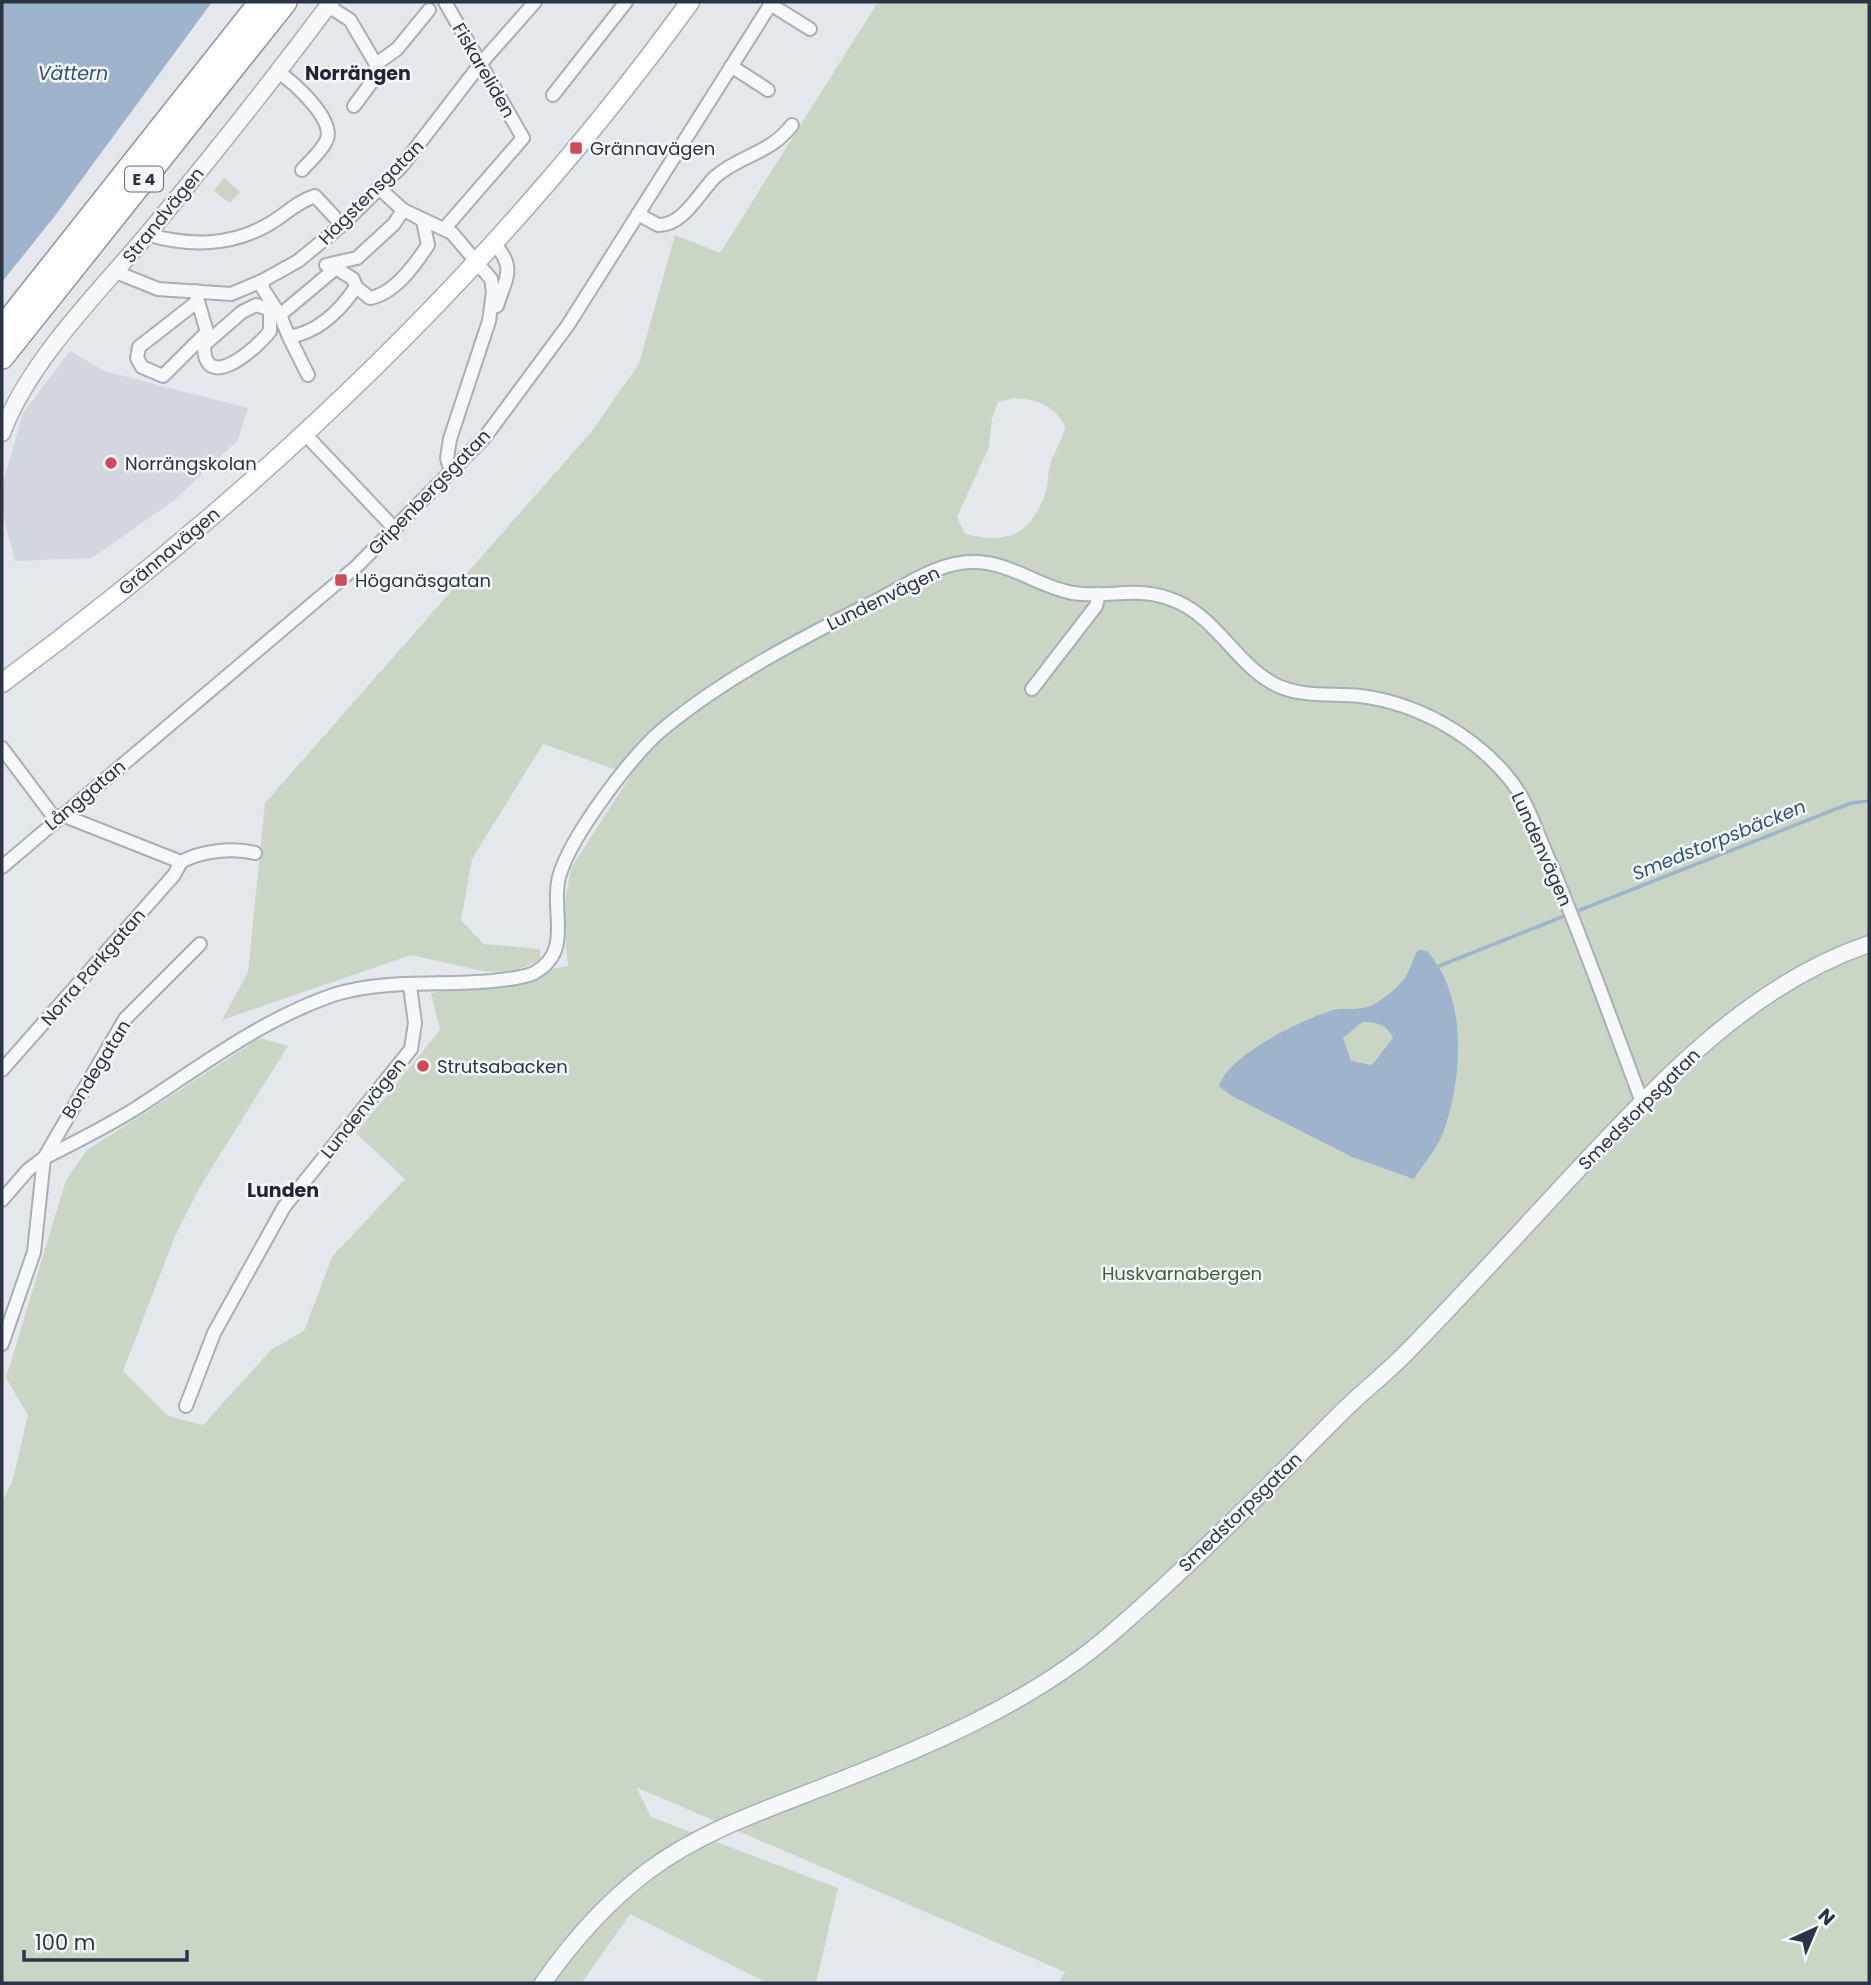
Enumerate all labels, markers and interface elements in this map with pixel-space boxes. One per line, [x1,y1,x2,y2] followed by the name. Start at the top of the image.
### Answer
[447,18,521,122] street label: Fiskareliden
[38,60,108,87] water label: Vättern
[305,60,411,87] district label: Norrängen
[313,134,429,250] street label: Hagstensgatan
[590,136,715,161] place label: Grännavägen
[568,140,584,156] marker: Grännavägen
[117,162,209,268] street label: Strandvägen
[125,167,163,192] road number: E 4
[362,424,496,560] street label: Gripenbergsgatan
[125,451,257,476] place label: Norrängskolan
[103,455,119,471] marker: Norrängskolan
[113,501,225,601] street label: Grännavägen
[822,560,944,636] street label: Lundenvägen
[355,568,491,593] place label: Höganäsgatan
[333,572,349,588] marker: Höganäsgatan
[39,754,131,836] street label: Långgatan
[1506,788,1578,910] street label: Lundenvägen
[1628,793,1810,887] water label: Smedstorpsbäcken
[35,903,151,1031] street label: Norra Parkgatan
[56,1015,136,1123] street label: Bondegatan
[1573,1043,1705,1175] street label: Smedstorpsgatan
[315,1052,411,1164] street label: Lundenvägen
[437,1054,568,1079] place label: Strutsabacken
[415,1058,431,1074] marker: Strutsabacken
[247,1177,319,1204] district label: Lunden
[1102,1261,1262,1286] park label: Huskvarnabergen
[1173,1446,1307,1578] street label: Smedstorpsgatan
[1780,1894,1850,1964] north arrow
[1812,1902,1841,1932] text: N
[24,1918,187,1962] scale bar
[35,1928,95,1957] text: 100 m

